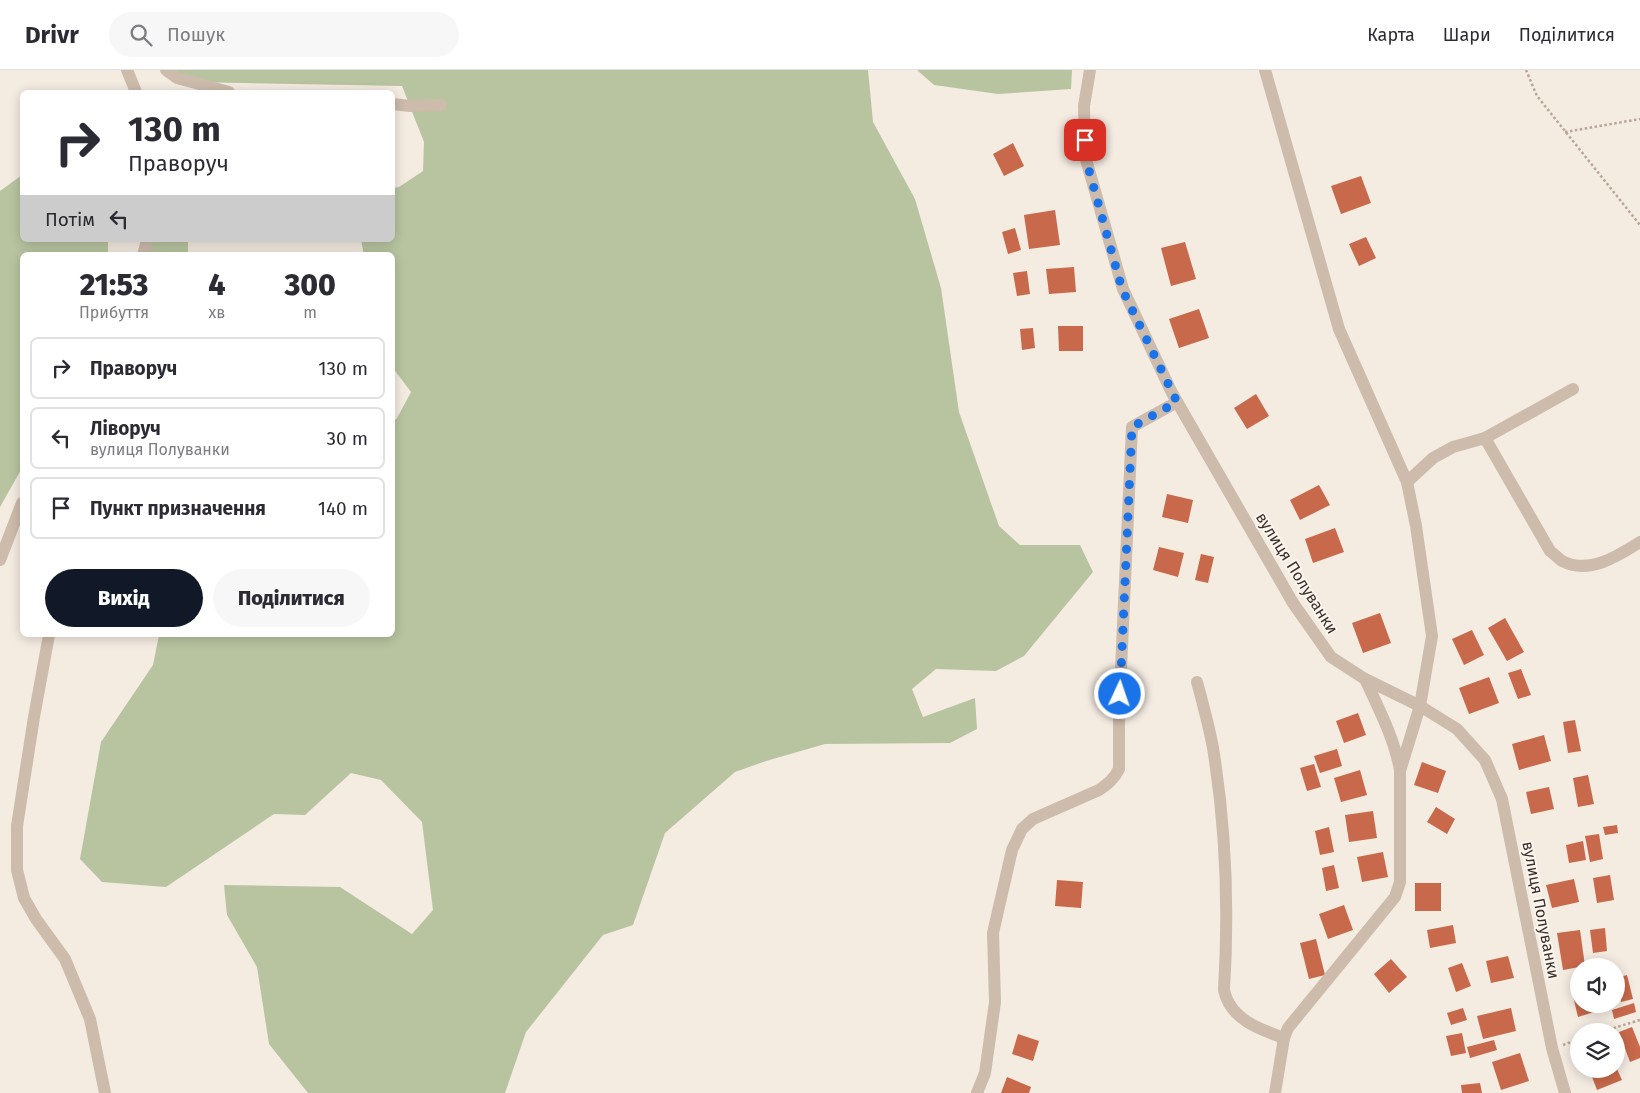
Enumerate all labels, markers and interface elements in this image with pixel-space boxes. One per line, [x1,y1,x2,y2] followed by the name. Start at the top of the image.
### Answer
[109,12,459,57] search box
[25,21,79,49] text: Drivr
[127,21,155,49] icon: search
[167,23,225,46] text: Пошук
[1367,24,1415,46] text: Карта
[1443,24,1491,46] text: Шари
[1519,24,1615,46] text: Поділитися
[128,108,221,150] text: 130 m
[45,110,110,175] icon: right
[1064,119,1106,161] pin
[1071,126,1099,154] icon: arrive
[128,150,229,177] text: Праворуч
[105,205,133,233] icon: left
[45,208,95,231] text: Потім
[80,267,148,303] text: 21:53
[208,267,225,303] text: 4
[285,267,336,303] text: 300
[79,303,149,322] text: Прибуття
[208,303,225,322] text: хв
[303,303,317,322] text: m
[47,354,75,382] icon: right
[90,357,177,380] text: Праворуч
[318,357,368,380] text: 130 m
[90,417,161,440] text: Ліворуч
[47,424,75,452] icon: left
[327,427,368,450] text: 30 m
[90,440,230,459] text: вулиця Полуванки
[47,494,75,522] icon: arrive
[90,497,266,520] text: Пункт призначення
[318,497,368,520] text: 140 m
[1252,509,1342,637] street label: вулиця Полуванки
[45,569,203,627] button: Вихід
[213,569,370,627] button: Поділитися
[1093,667,1145,719] position arrow
[1518,840,1564,980] street label: вулиця Полуванки
[1570,958,1625,1078] map controls
[1570,958,1625,1013] button: sound
[1570,1023,1625,1078] button: layers

